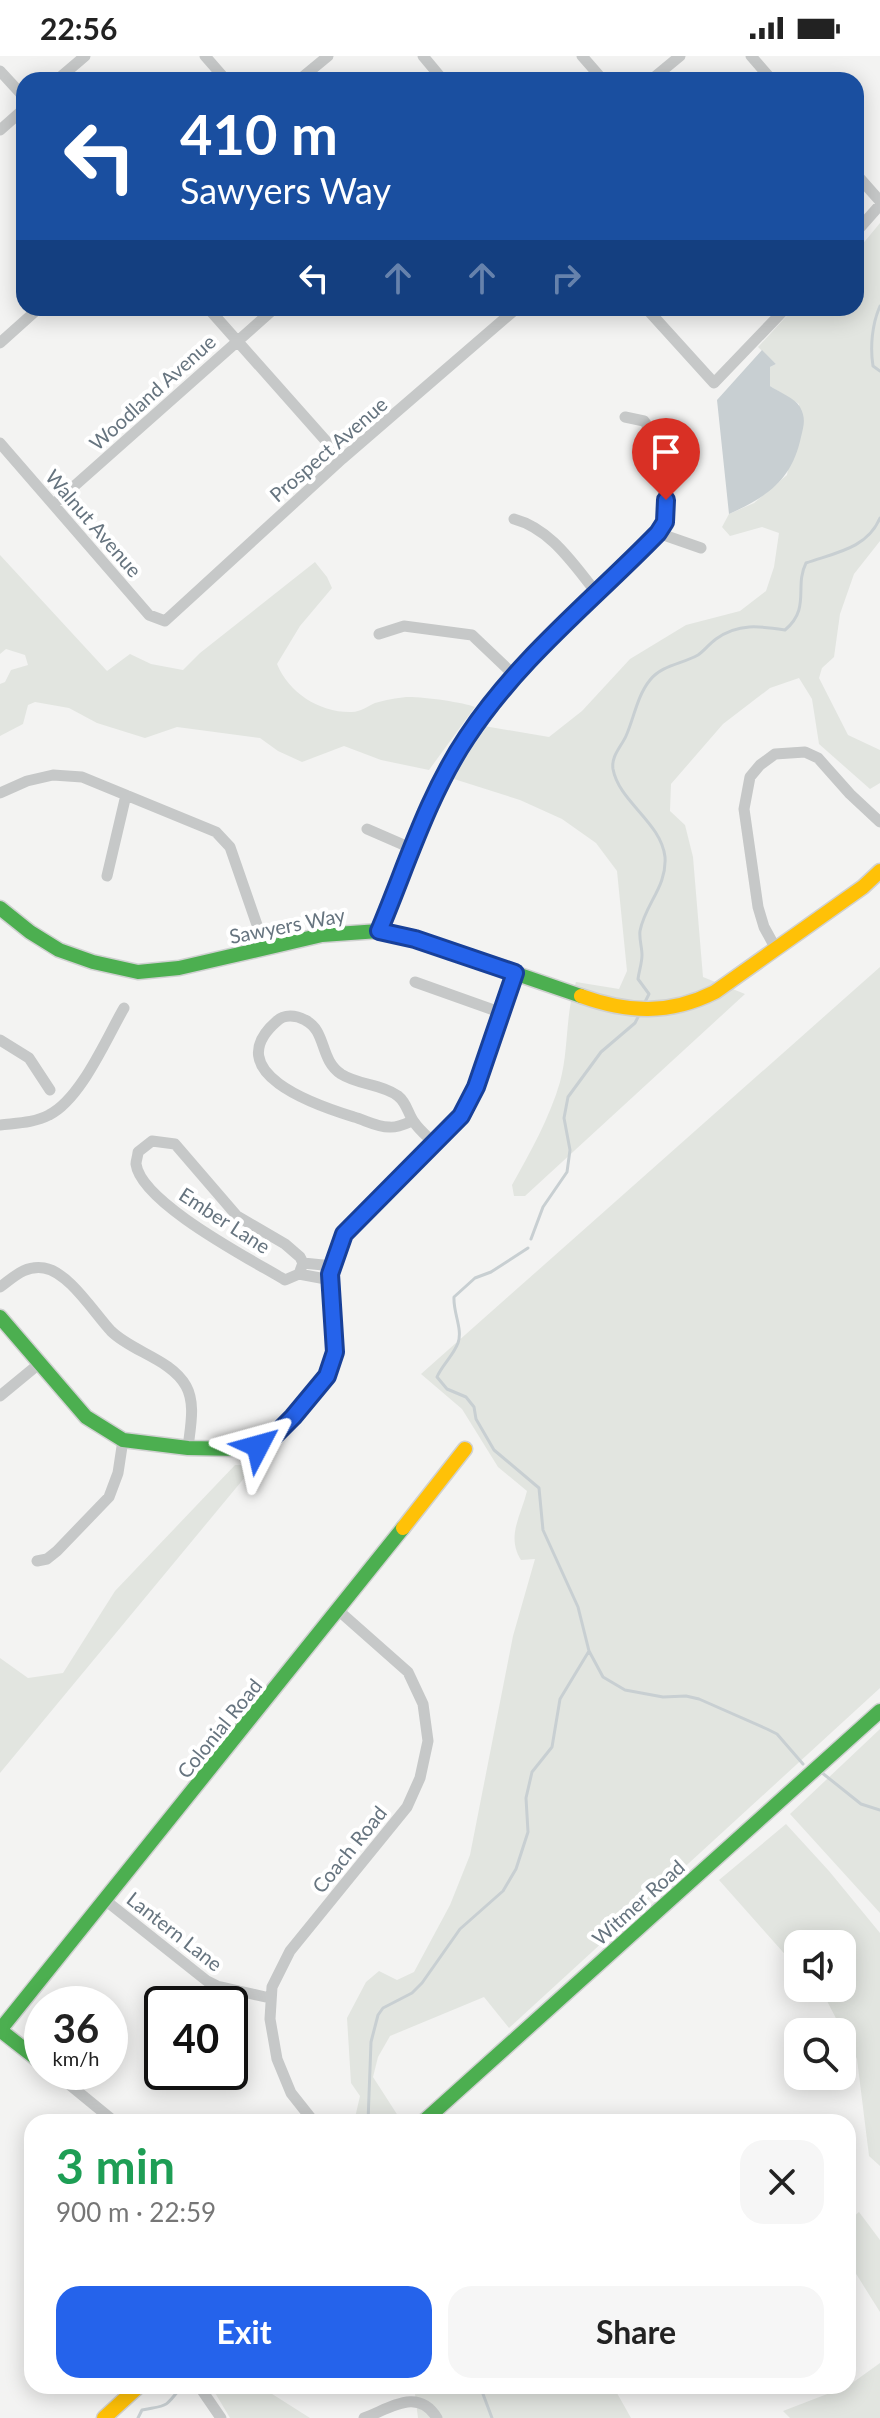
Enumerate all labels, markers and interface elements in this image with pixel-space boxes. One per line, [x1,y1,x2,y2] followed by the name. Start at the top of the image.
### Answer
[40,10,117,46] text: 22:56
[180,100,338,167] text: 410 m
[48,104,152,208] icon: left
[180,168,391,212] text: Sawyers Way
[292,256,336,300] icon: left
[376,256,420,300] icon: ahead
[460,256,504,300] icon: ahead
[544,256,588,300] icon: right
[84,329,220,455] street label: Woodland Avenue
[264,391,392,507] street label: Prospect Avenue
[632,418,700,500] pin
[644,430,688,474] icon: arrive
[41,464,147,582] street label: Walnut Avenue
[227,902,347,948] street label: Sawyers Way
[175,1182,275,1258] street label: Ember Lane
[216,1404,300,1488] position arrow
[172,1674,266,1782] street label: Colonial Road
[307,1801,391,1897] street label: Coach Road
[587,1854,689,1950] street label: Witmer Road
[123,1886,227,1976] street label: Lantern Lane
[784,1930,856,2090] map controls
[784,1930,856,2002] button: sound
[144,1986,248,2090] speed limit sign: 40
[53,2004,99,2052] text: 36
[784,2018,856,2090] button: search
[53,2046,99,2070] text: km/h
[56,2137,175,2194] text: 3 min
[740,2140,824,2224] button: close
[56,2196,216,2228] text: 900 m · 22:59
[56,2286,432,2378] button: Exit
[448,2286,824,2378] button: Share

